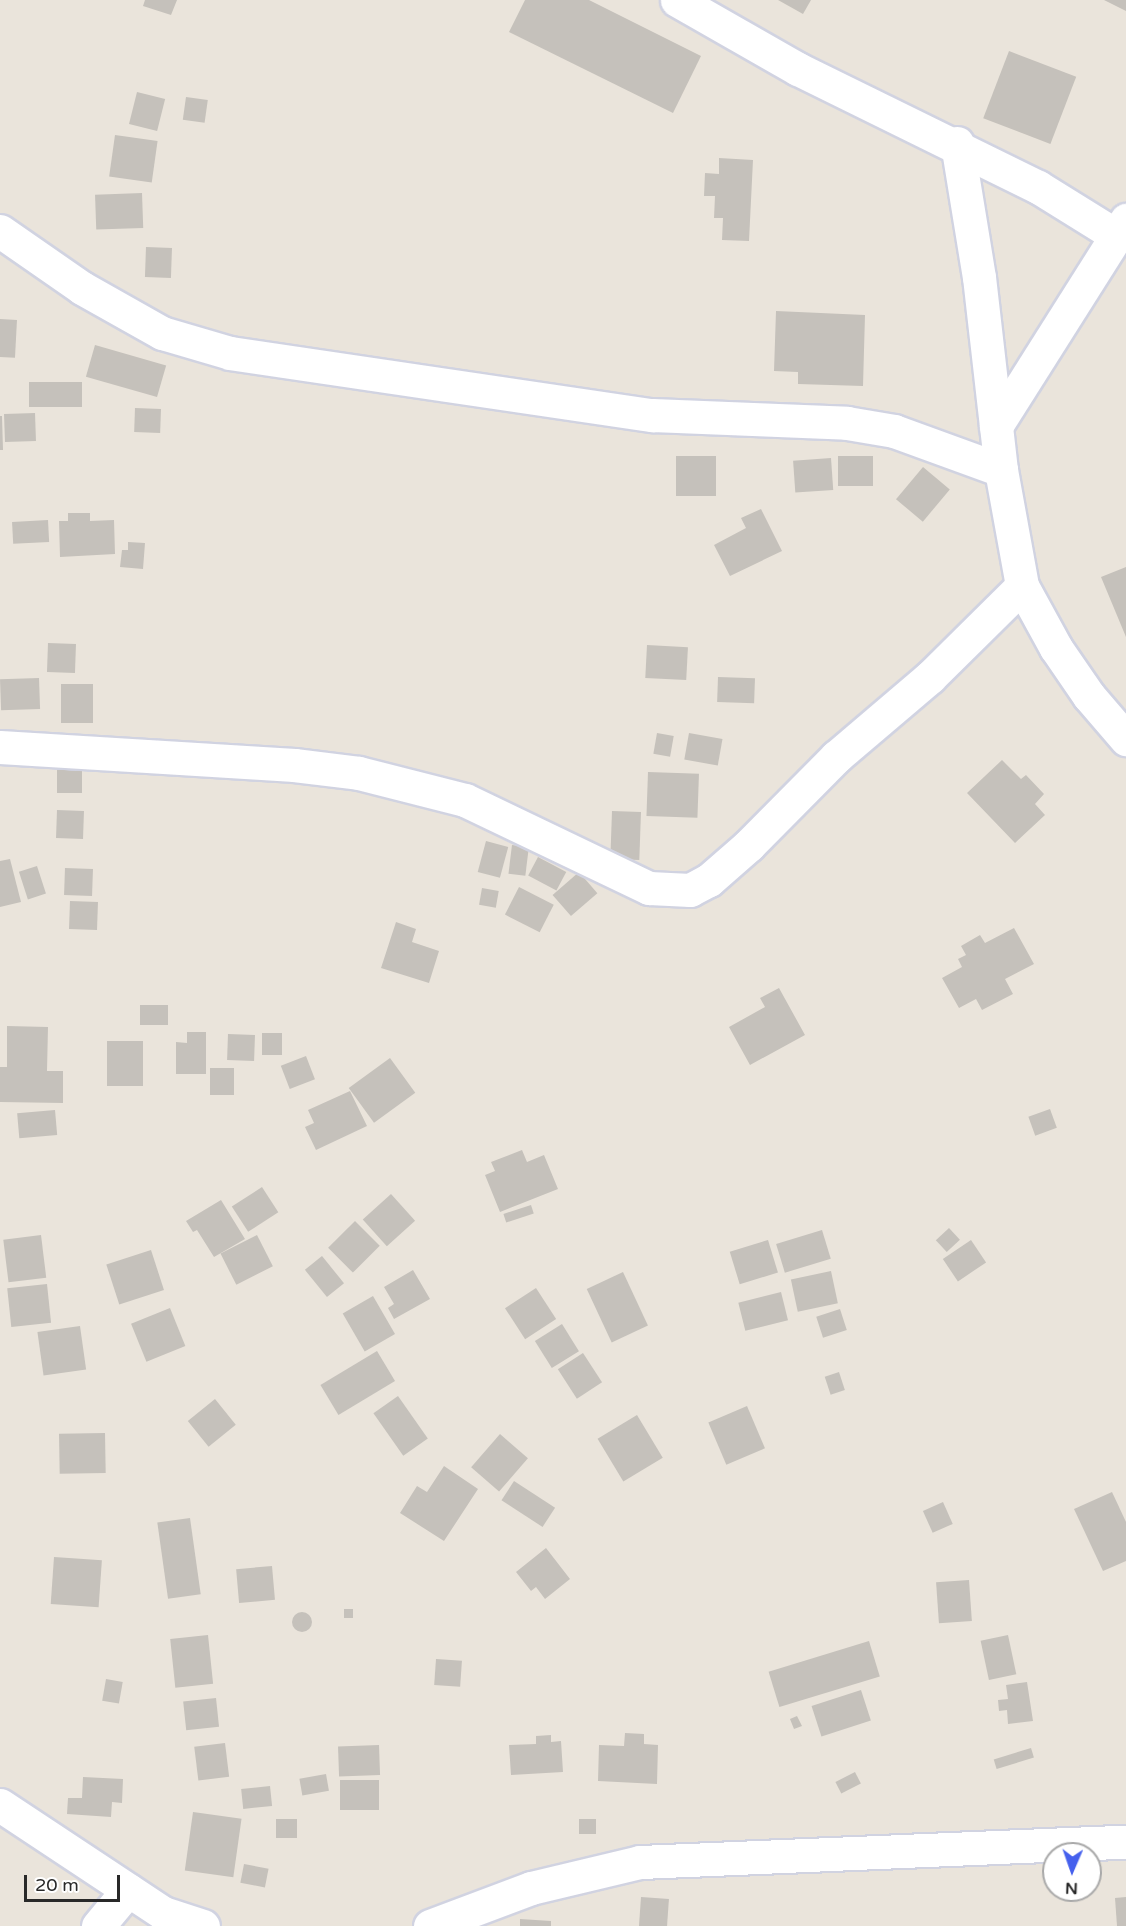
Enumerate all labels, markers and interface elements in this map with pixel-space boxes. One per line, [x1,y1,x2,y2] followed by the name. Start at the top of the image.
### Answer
[1042,1842,1102,1902] north arrow
[27,1863,123,1901] scale bar
[35,1874,79,1896] text: 20 m
[1065,1878,1078,1898] text: N

